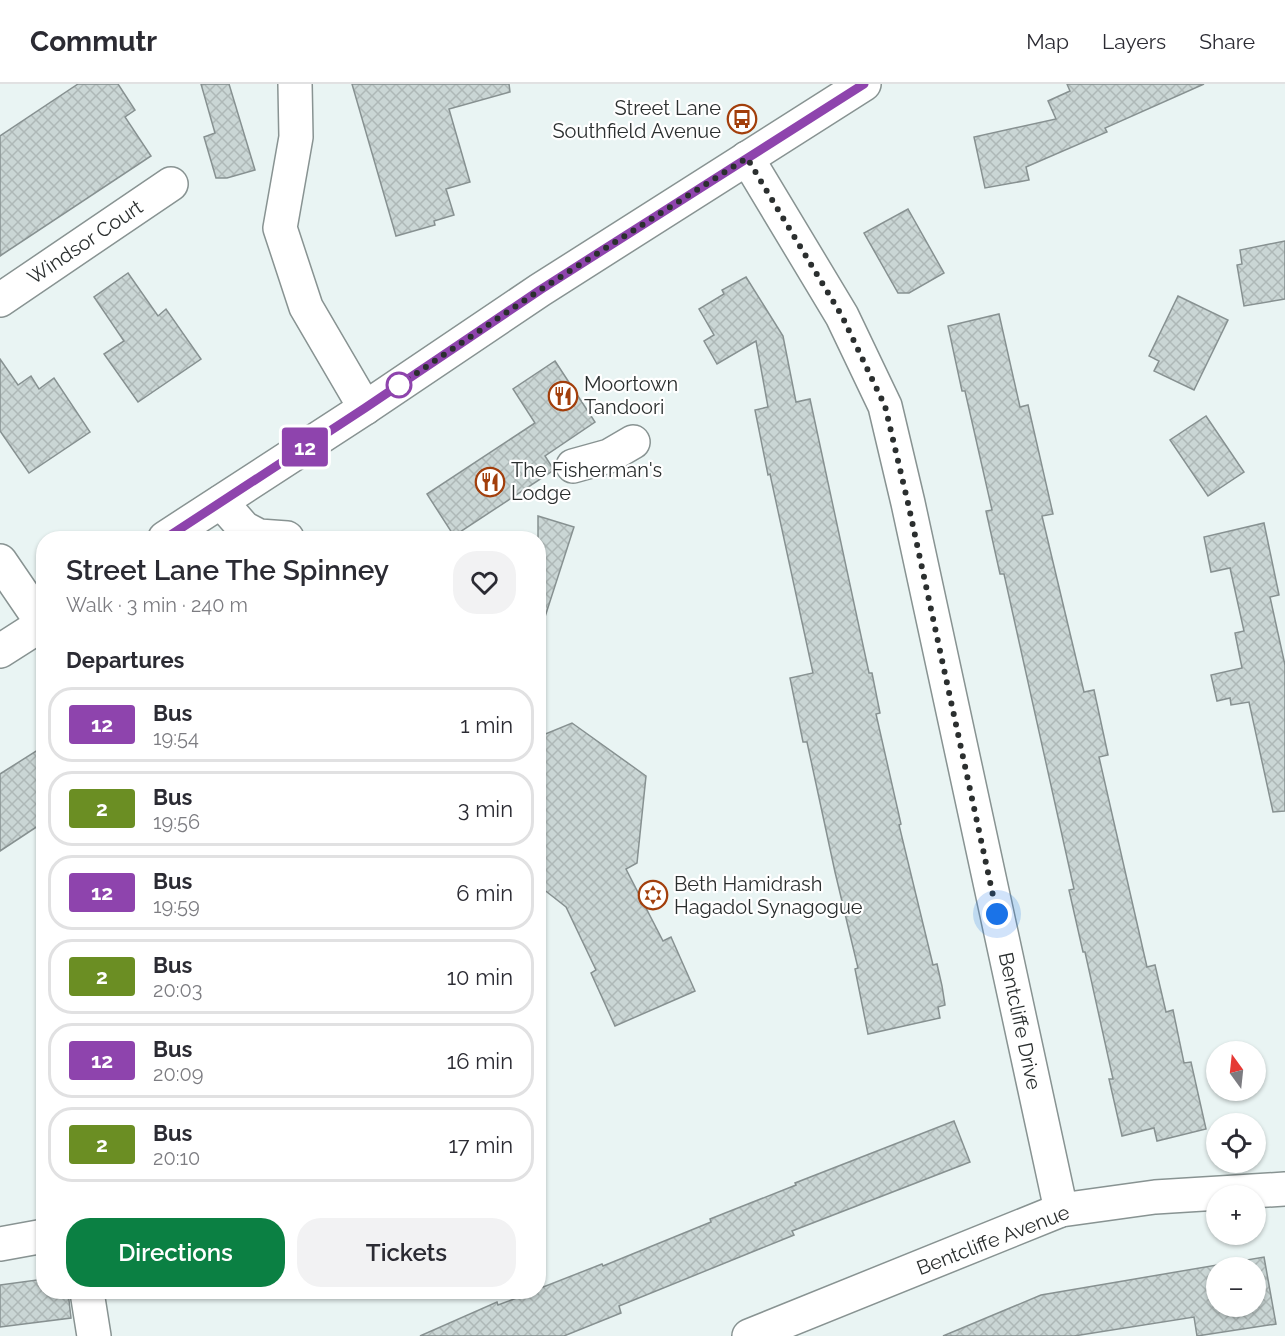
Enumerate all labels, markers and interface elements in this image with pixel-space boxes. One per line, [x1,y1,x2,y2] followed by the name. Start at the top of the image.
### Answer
[30,25,157,58] text: Commutr
[1026,29,1069,54] text: Map
[1102,29,1166,54] text: Layers
[1199,29,1255,54] text: Share
[552,96,721,143] place label: Street Lane Southfield Avenue
[726,103,758,135] bus stop icon: Street Lane Southfield Avenue
[23,194,147,289] street label: Windsor Court
[386,372,412,398] unlabelled marker
[584,372,678,419] place label: Moortown Tandoori
[547,380,579,412] restaurant icon: Moortown Tandoori
[278,428,332,466] line badge: 12
[294,435,316,460] text: 12
[511,458,662,505] place label: The Fisherman's Lodge
[474,466,506,498] restaurant icon: The Fisherman's Lodge
[453,551,516,614] button: heart
[66,554,389,587] text: Street Lane The Spinney
[66,593,248,617] text: Walk · 3 min · 240 m
[66,647,184,673] text: Departures
[153,700,192,726] text: Bus
[91,712,113,737] text: 12
[460,712,513,738] text: 1 min
[153,726,199,750] text: 19:54
[153,784,192,810] text: Bus
[96,796,108,821] text: 2
[458,796,513,822] text: 3 min
[153,810,200,834] text: 19:56
[153,868,192,894] text: Bus
[674,872,863,919] place label: Beth Hamidrash Hagadol Synagogue
[637,879,669,911] synagogue icon: Beth Hamidrash Hagadol Synagogue
[91,880,113,905] text: 12
[456,880,513,906] text: 6 min
[153,894,200,918] text: 19:59
[982,899,1012,929] your location
[994,950,1046,1092] street label: Bentcliffe Drive
[153,952,192,978] text: Bus
[96,964,108,989] text: 2
[447,964,513,990] text: 10 min
[153,978,202,1002] text: 20:03
[153,1036,192,1062] text: Bus
[1206,1041,1266,1101] north arrow
[1206,1041,1266,1317] map controls
[91,1048,113,1073] text: 12
[447,1048,513,1074] text: 16 min
[153,1062,203,1086] text: 20:09
[1206,1113,1266,1173] button: locate
[153,1120,192,1146] text: Bus
[96,1132,108,1157] text: 2
[448,1132,513,1158] text: 17 min
[153,1146,200,1170] text: 20:10
[1206,1185,1266,1245] button: +
[913,1200,1073,1280] street label: Bentcliffe Avenue
[66,1218,285,1287] button: Directions
[297,1218,516,1287] button: Tickets
[1206,1257,1266,1317] button: −

